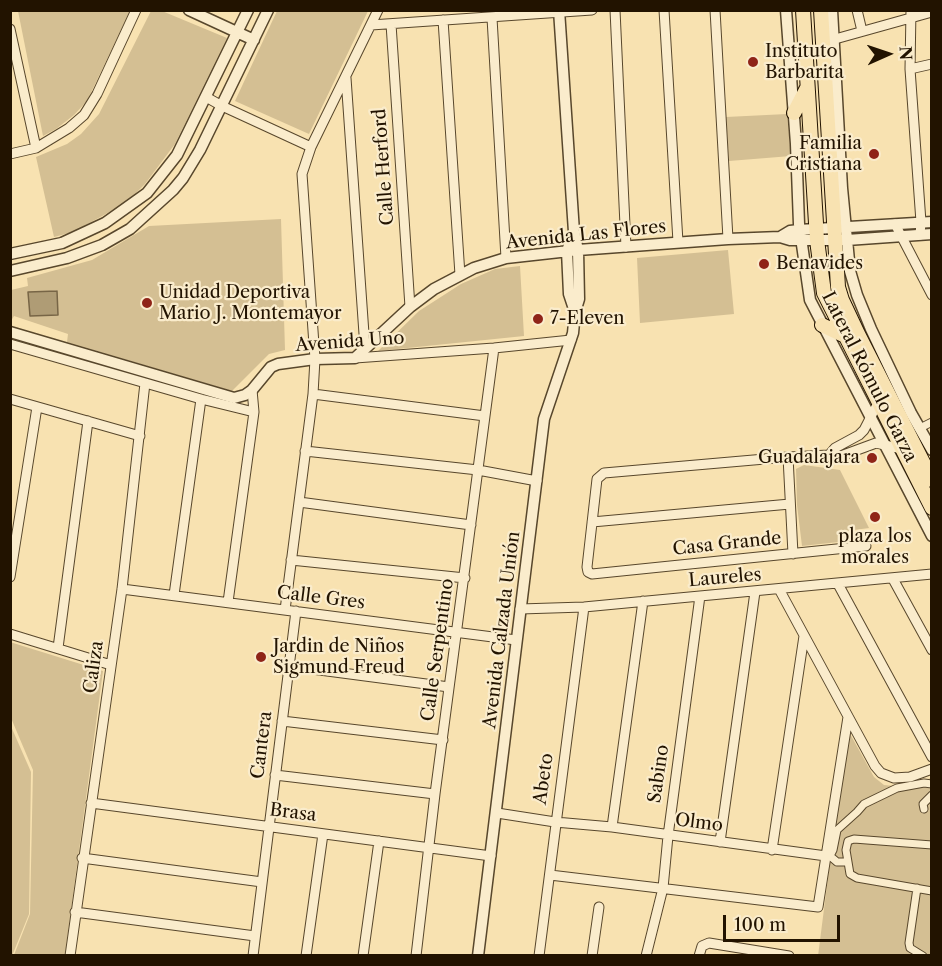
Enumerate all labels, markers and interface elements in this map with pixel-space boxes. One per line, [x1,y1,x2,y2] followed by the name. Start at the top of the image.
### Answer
[858,24,918,84] north arrow
[765,41,844,84] place label: Instituto Barbarita
[896,46,916,61] text: N
[746,55,760,69] marker: Instituto Barbarita
[369,108,399,226] street label: Calle Herford
[785,133,862,176] place label: Familia Cristiana
[867,147,881,161] marker: Familia Cristiana
[505,216,667,254] street label: Avenida Las Flores
[776,253,863,275] place label: Benavides
[757,257,771,271] marker: Benavides
[159,282,342,324] place label: Unidad Deportiva Mario J. Montemayor
[817,288,921,466] street label: Lateral Rómulo Garza
[140,296,154,310] marker: Unidad Deportiva Mario J. Montemayor
[550,308,625,330] place label: 7-Eleven
[531,312,545,326] marker: 7-Eleven
[295,327,405,357] street label: Avenida Uno
[758,447,860,469] place label: Guadalajara
[865,451,879,465] marker: Guadalajara
[868,510,882,524] marker: plaza los morales
[838,526,912,568] place label: plaza los morales
[672,528,782,560] street label: Casa Grande
[479,530,525,730] street label: Avenida Calzada Unión
[688,564,762,592] street label: Laureles
[417,577,459,723] street label: Calle Serpentino
[276,582,366,614] street label: Calle Gres
[273,636,405,678] place label: Jardin de Niños Sigmund Freud
[80,639,108,695] street label: Caliza
[254,650,268,664] marker: Jardin de Niños Sigmund Freud
[247,710,277,780] street label: Cantera
[644,743,674,805] street label: Sabino
[530,752,558,806] street label: Abeto
[268,799,318,827] street label: Brasa
[674,809,724,837] street label: Olmo
[726,903,843,941] scale bar
[734,914,786,936] text: 100 m

